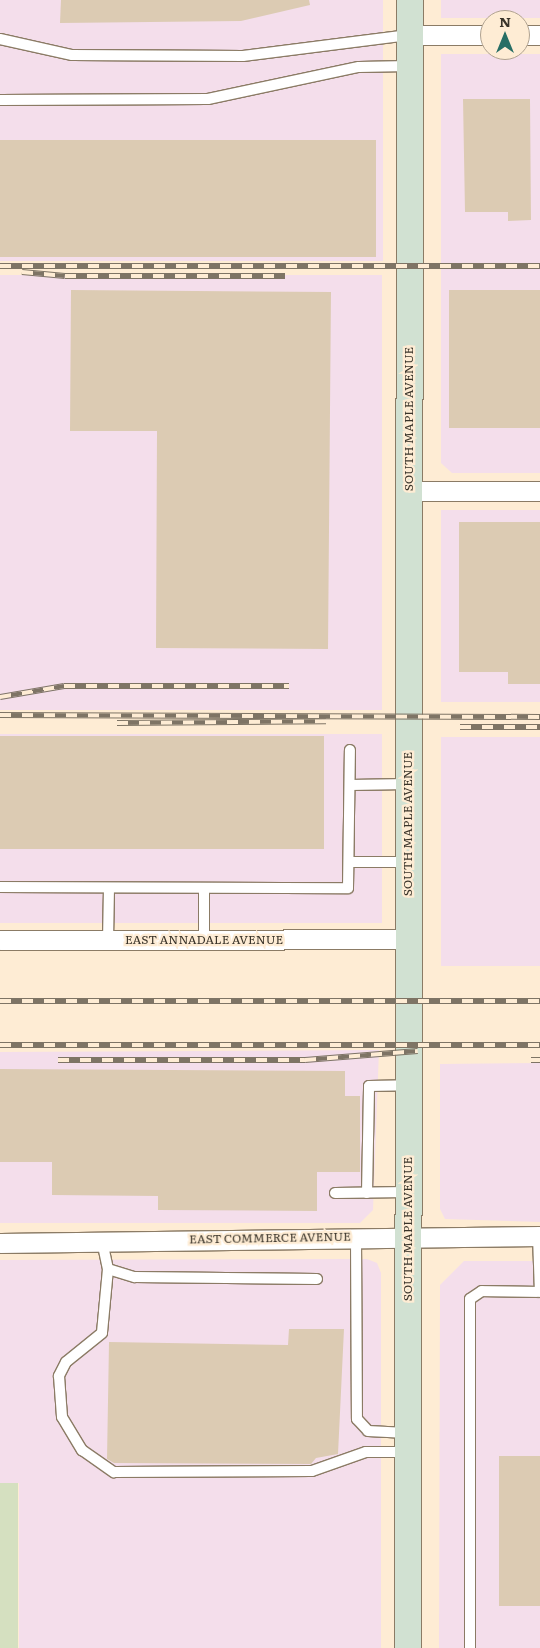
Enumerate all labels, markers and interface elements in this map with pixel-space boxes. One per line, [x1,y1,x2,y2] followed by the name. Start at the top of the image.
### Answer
[480,10,530,60] north arrow
[499,11,511,31] text: N
[402,347,416,491] street label: SOUTH MAPLE AVENUE
[401,752,415,896] street label: SOUTH MAPLE AVENUE
[125,933,283,947] street label: EAST ANNADALE AVENUE
[401,1157,415,1301] street label: SOUTH MAPLE AVENUE
[189,1229,351,1247] street label: EAST COMMERCE AVENUE

